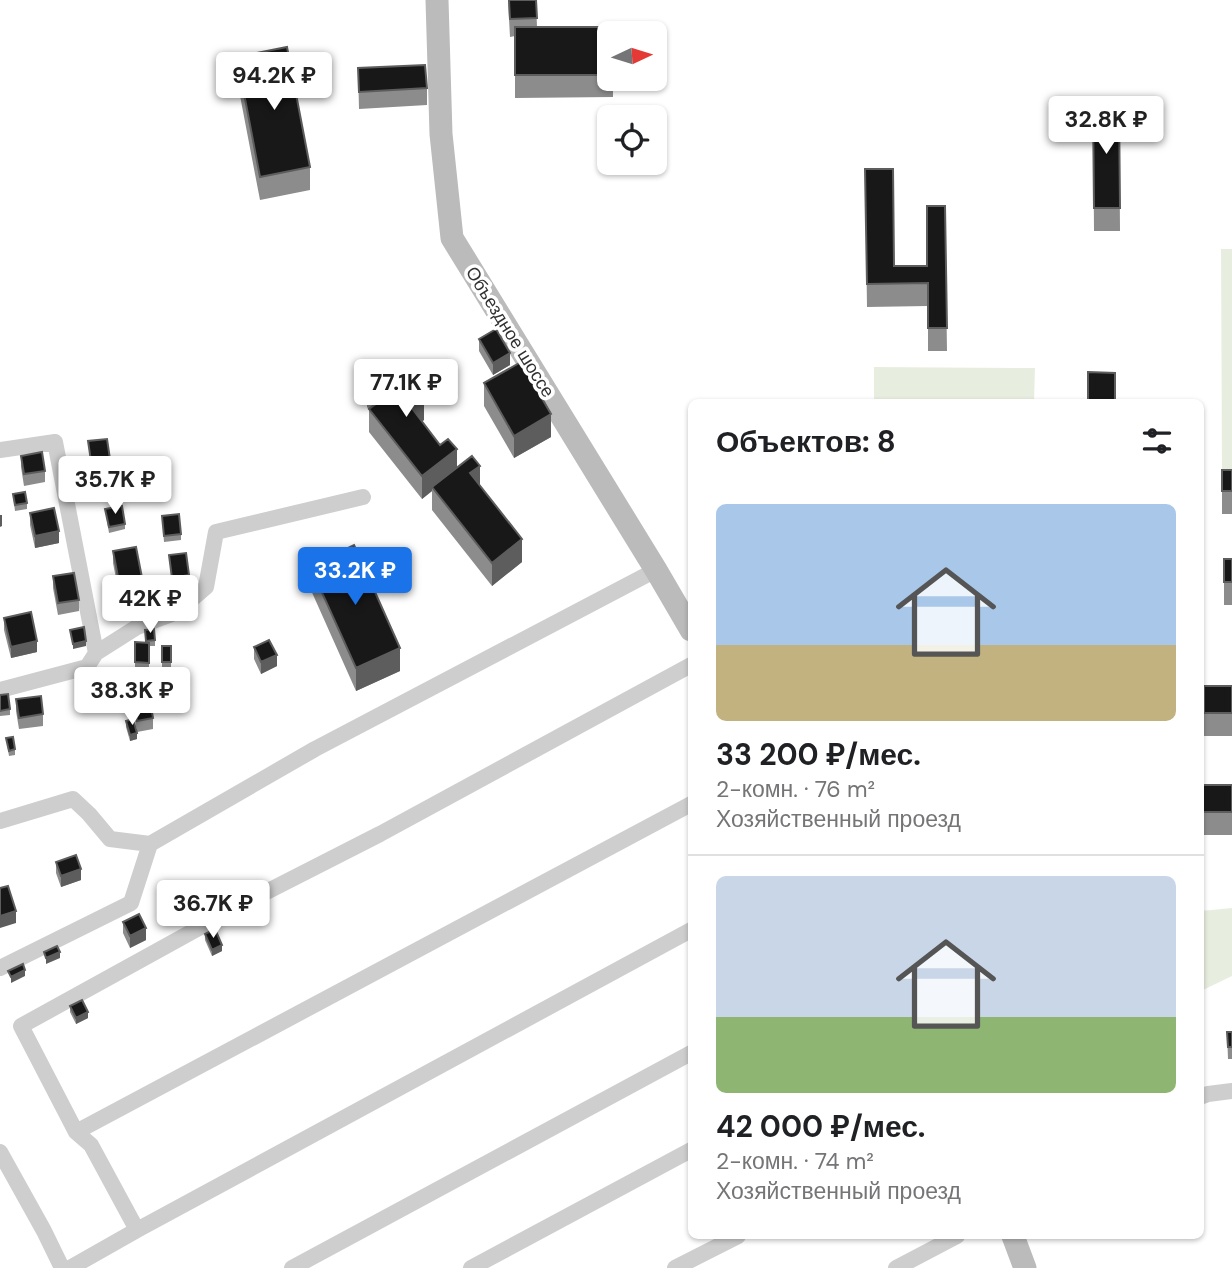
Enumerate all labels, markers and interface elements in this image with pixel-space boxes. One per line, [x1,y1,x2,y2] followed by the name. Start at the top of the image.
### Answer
[597,21,667,91] north arrow
[597,21,667,175] map controls
[209,52,339,112] pin: 94.2K ₽
[232,60,316,90] text: 94.2K ₽
[1041,96,1171,156] pin: 32.8K ₽
[1065,104,1147,134] text: 32.8K ₽
[597,105,667,175] button: locate
[460,262,560,402] street label: Объездное шоссе
[341,360,471,419] pin: 77.1K ₽
[370,367,442,397] text: 77.1K ₽
[716,422,896,461] text: Объектов: 8
[1138,422,1176,460] icon: filters
[50,456,180,516] pin: 35.7K ₽
[74,464,156,494] text: 35.7K ₽
[290,548,420,607] pin: 33.2K ₽
[883,549,1009,675] icon: home
[314,555,396,585] text: 33.2K ₽
[101,576,199,635] pin: 42K ₽
[118,583,182,613] text: 42K ₽
[67,668,197,727] pin: 38.3K ₽
[90,675,174,705] text: 38.3K ₽
[716,735,921,774] text: 33 200 ₽/мес.
[716,774,875,804] text: 2-комн. · 76 m²
[716,804,961,834] text: Хозяйственный проезд
[148,880,278,940] pin: 36.7K ₽
[173,888,253,918] text: 36.7K ₽
[883,921,1009,1047] icon: home
[716,1107,925,1146] text: 42 000 ₽/мес.
[716,1146,874,1176] text: 2-комн. · 74 m²
[716,1176,961,1206] text: Хозяйственный проезд

